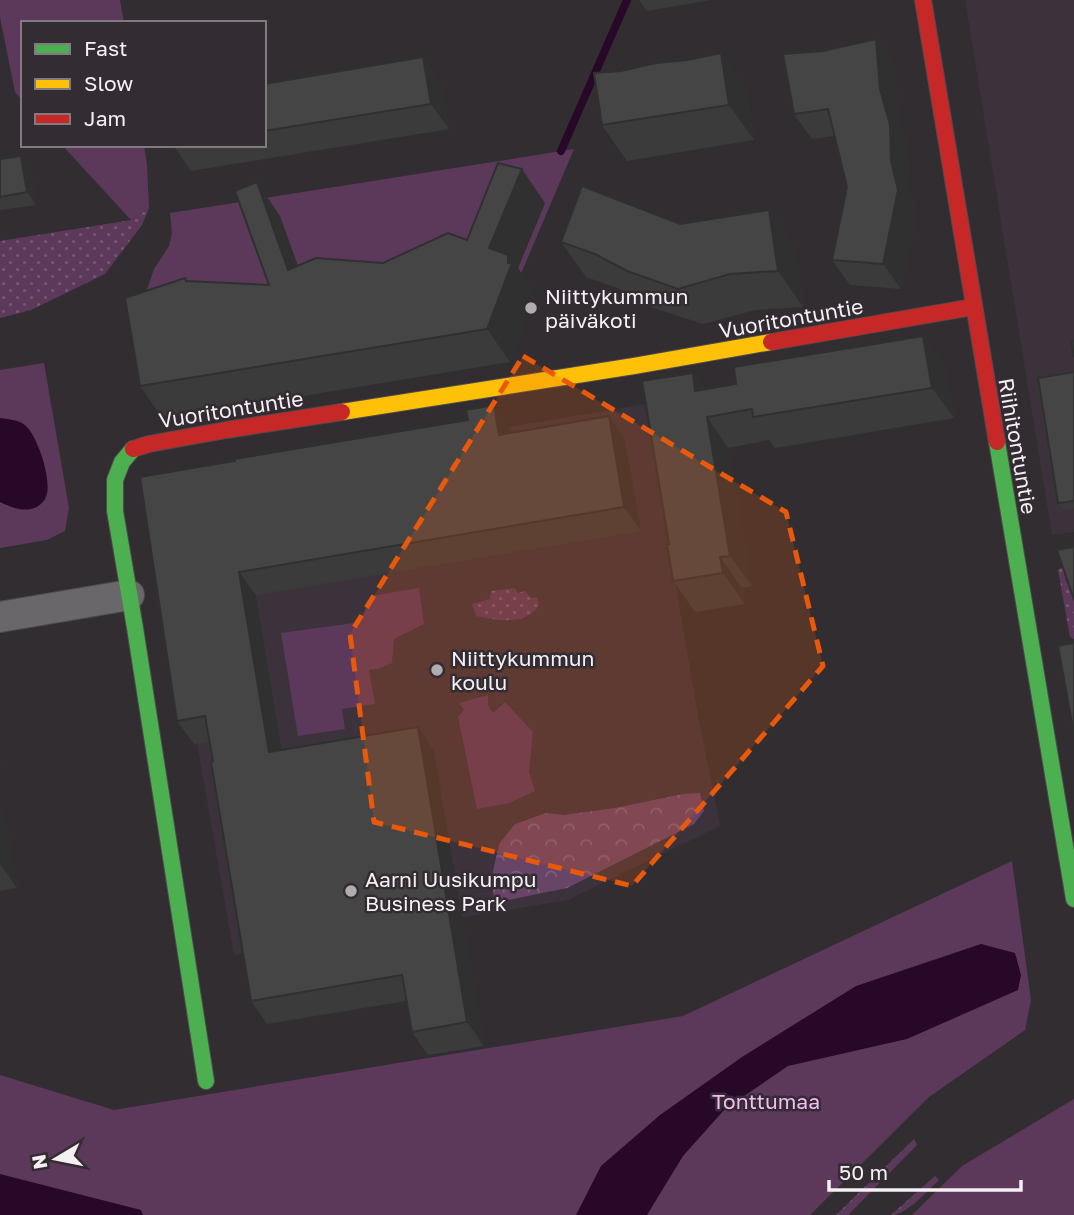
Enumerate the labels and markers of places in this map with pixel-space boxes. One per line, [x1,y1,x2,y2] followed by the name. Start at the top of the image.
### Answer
[545,283,688,333] place label: Niittykummun päiväkoti
[523,300,539,316] marker: Niittykummun päiväkoti
[451,645,594,695] place label: Niittykummun koulu
[429,662,445,678] marker: Niittykummun koulu
[365,866,537,916] place label: Aarni Uusikumpu Business Park
[343,883,359,899] marker: Aarni Uusikumpu Business Park

